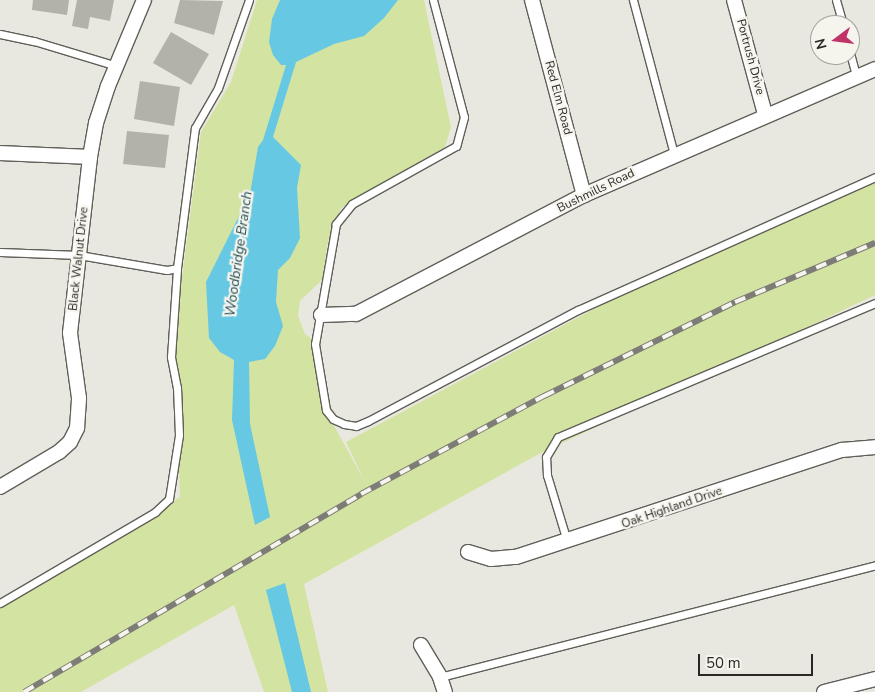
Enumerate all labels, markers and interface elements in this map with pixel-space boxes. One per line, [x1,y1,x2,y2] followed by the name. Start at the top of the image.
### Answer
[810,15,860,65] north arrow
[733,17,767,97] street label: Portrush Drive
[810,36,832,51] text: N
[541,59,575,137] street label: Red Elm Road
[555,166,637,216] street label: Bushmills Road
[222,190,256,318] water label: Woodbridge Branch
[66,206,92,312] street label: Black Walnut Drive
[620,484,724,532] street label: Oak Highland Drive
[700,644,815,676] scale bar
[706,653,741,673] text: 50 m

